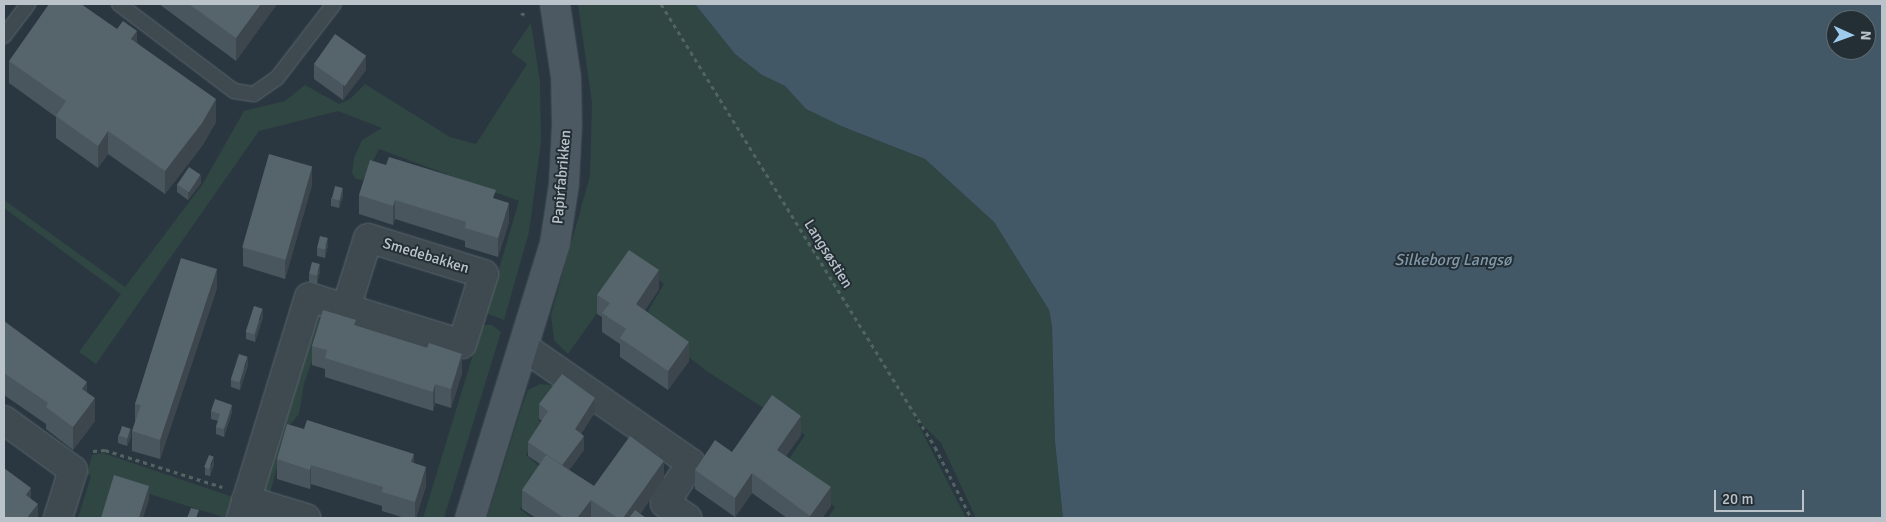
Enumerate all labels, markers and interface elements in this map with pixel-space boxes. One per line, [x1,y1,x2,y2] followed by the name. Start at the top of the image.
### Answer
[1826,10,1876,60] north arrow
[1857,30,1874,41] text: N
[549,129,575,225] street label: Papirfabrikken
[800,216,856,292] street label: Langsøstien
[381,234,471,278] street label: Smedebakken
[1395,250,1511,270] water label: Silkeborg Langsø
[1716,480,1806,512] scale bar
[1722,490,1753,508] text: 20 m

